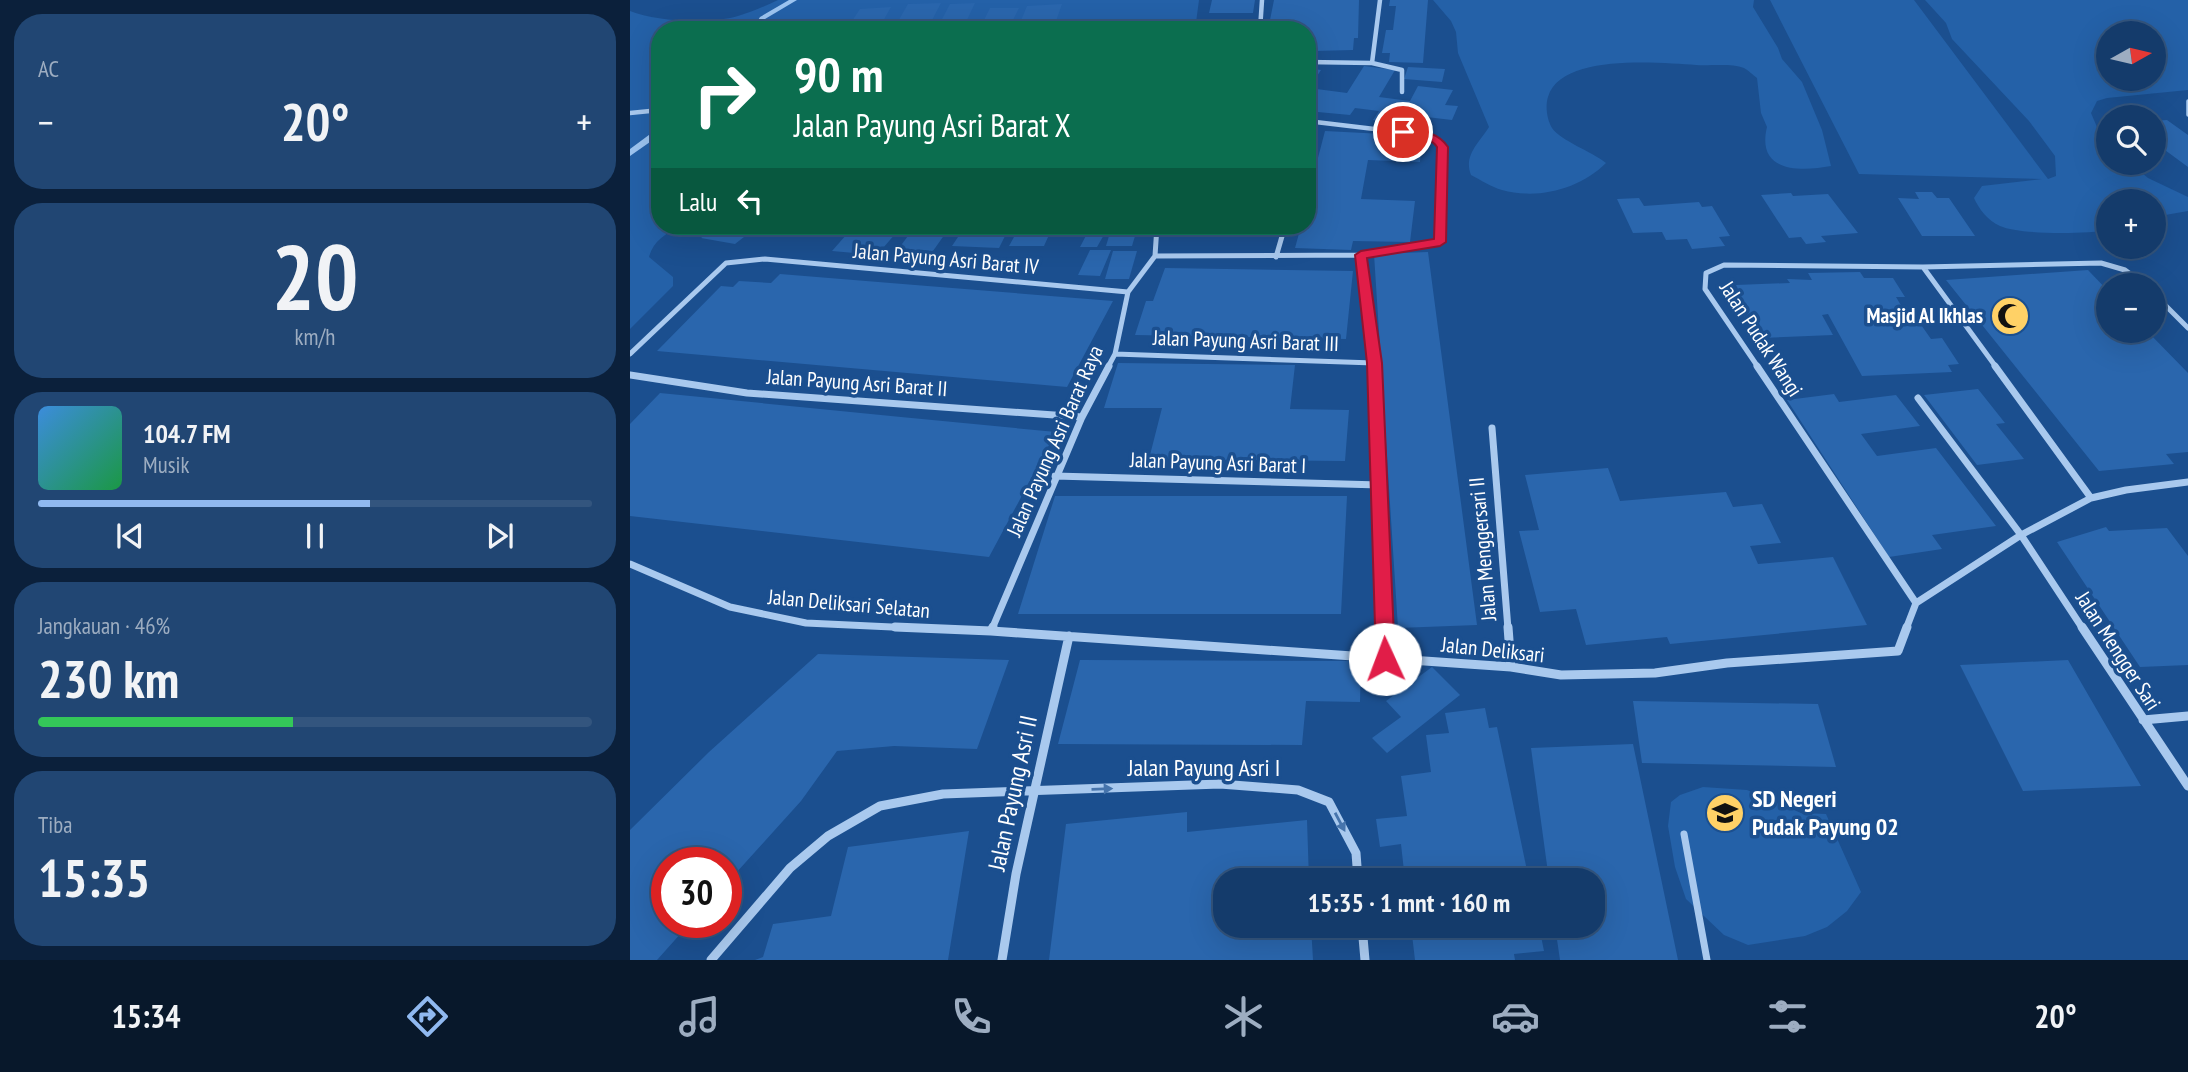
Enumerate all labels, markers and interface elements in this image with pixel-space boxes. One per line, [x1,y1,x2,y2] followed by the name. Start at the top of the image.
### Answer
[2096,21,2166,91] north arrow
[2096,21,2166,343] map controls
[794,42,883,106] text: 90 m
[679,49,770,140] icon: right
[38,54,59,83] text: AC
[281,88,349,155] text: 20°
[38,97,54,146] text: −
[576,97,592,146] text: +
[1373,102,1433,162] pin
[794,104,1070,146] text: Jalan Payung Asri Barat X
[2096,105,2166,175] button: search
[1384,113,1422,151] icon: arrive
[731,182,769,220] icon: left
[679,185,717,218] text: Lalu
[2096,189,2166,259] button: +
[272,217,359,335] text: 20
[851,237,1040,280] street label: Jalan Payung Asri Barat IV
[2096,273,2166,343] button: −
[1714,275,1809,402] street label: Jalan Pudak Wangi
[1989,295,2031,337] mosque icon: Masjid Al Ikhlas
[1867,302,1983,329] place label: Masjid Al Ikhlas
[295,322,335,351] text: km/h
[1152,324,1339,357] street label: Jalan Payung Asri Barat III
[1000,341,1109,541] street label: Jalan Payung Asri Barat Raya
[765,363,948,402] street label: Jalan Payung Asri Barat II
[143,417,231,450] text: 104.7 FM
[1128,446,1307,479] street label: Jalan Payung Asri Barat I
[143,450,189,479] text: Musik
[1463,476,1502,623] street label: Jalan Menggersari II
[111,517,149,555] icon: previous
[296,517,334,555] icon: pause
[481,517,519,555] icon: next
[766,583,931,624] street label: Jalan Deliksari Selatan
[2069,585,2167,715] street label: Jalan Mengger Sari
[38,611,170,640] text: Jangkauan · 46%
[1348,622,1422,696] position arrow
[1439,631,1546,668] street label: Jalan Deliksari
[38,645,179,712] text: 230 km
[981,712,1044,875] street label: Jalan Payung Asri II
[1127,752,1280,783] street label: Jalan Payung Asri I
[1091,783,1113,794] one-way arrow
[1752,783,1899,842] place label: SD Negeri Pudak Payung 02
[1704,792,1746,834] school or university icon: SD Negeri Pudak Payung 02
[38,810,72,839] text: Tiba
[1334,812,1345,832] one-way arrow
[38,844,150,911] text: 15:35
[651,847,742,938] speed limit sign: 30
[1308,886,1510,919] text: 15:35 · 1 mnt · 160 m
[403,992,452,1041] icon: directions
[675,992,724,1041] icon: music
[947,992,996,1041] icon: phone
[1219,992,1268,1041] icon: climate
[1491,992,1540,1041] icon: car
[1763,992,1812,1041] icon: filters
[111,995,181,1037] text: 15:34
[2034,995,2077,1037] text: 20°

